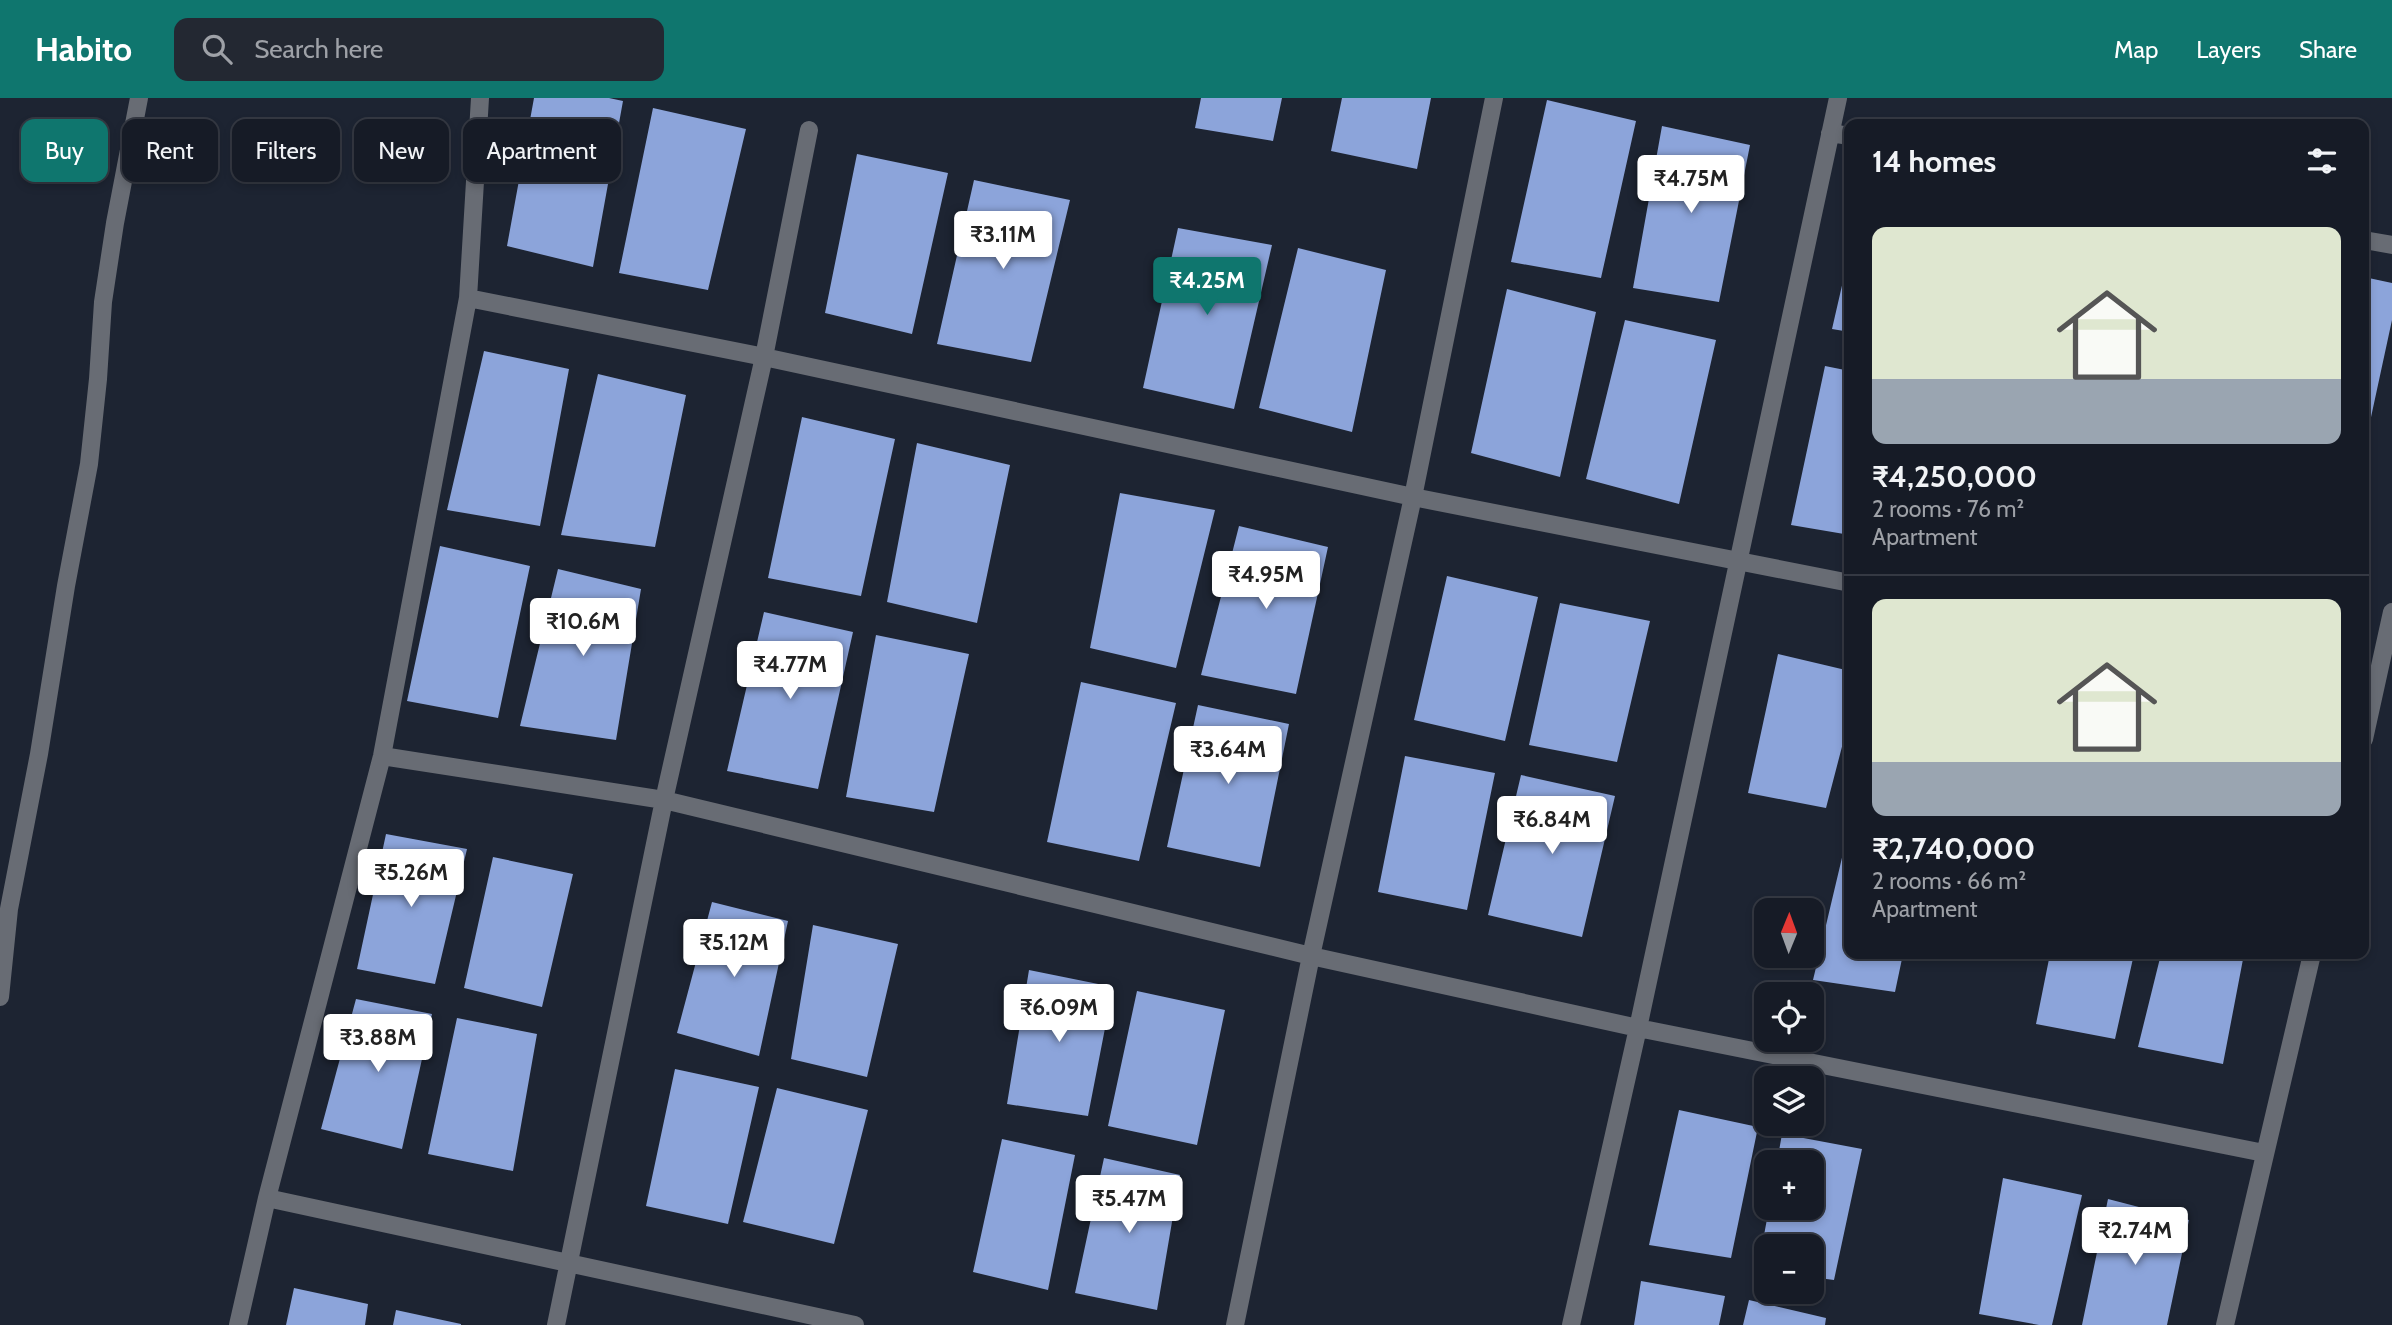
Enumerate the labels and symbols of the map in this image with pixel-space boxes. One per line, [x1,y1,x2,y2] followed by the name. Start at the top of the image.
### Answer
[1634,156,1748,215] pin: ₹4.75M
[946,212,1060,271] pin: ₹3.11M
[1150,258,1264,317] pin: ₹4.25M
[1209,552,1323,611] pin: ₹4.95M
[526,598,640,658] pin: ₹10.6M
[733,642,847,701] pin: ₹4.77M
[1171,726,1285,786] pin: ₹3.64M
[1495,796,1609,856] pin: ₹6.84M
[354,850,468,909] pin: ₹5.26M
[1754,898,1824,968] north arrow
[677,920,791,979] pin: ₹5.12M
[1002,984,1116,1044] pin: ₹6.09M
[321,1014,435,1074] pin: ₹3.88M
[1072,1176,1186,1235] pin: ₹5.47M
[2078,1208,2192,1267] pin: ₹2.74M

